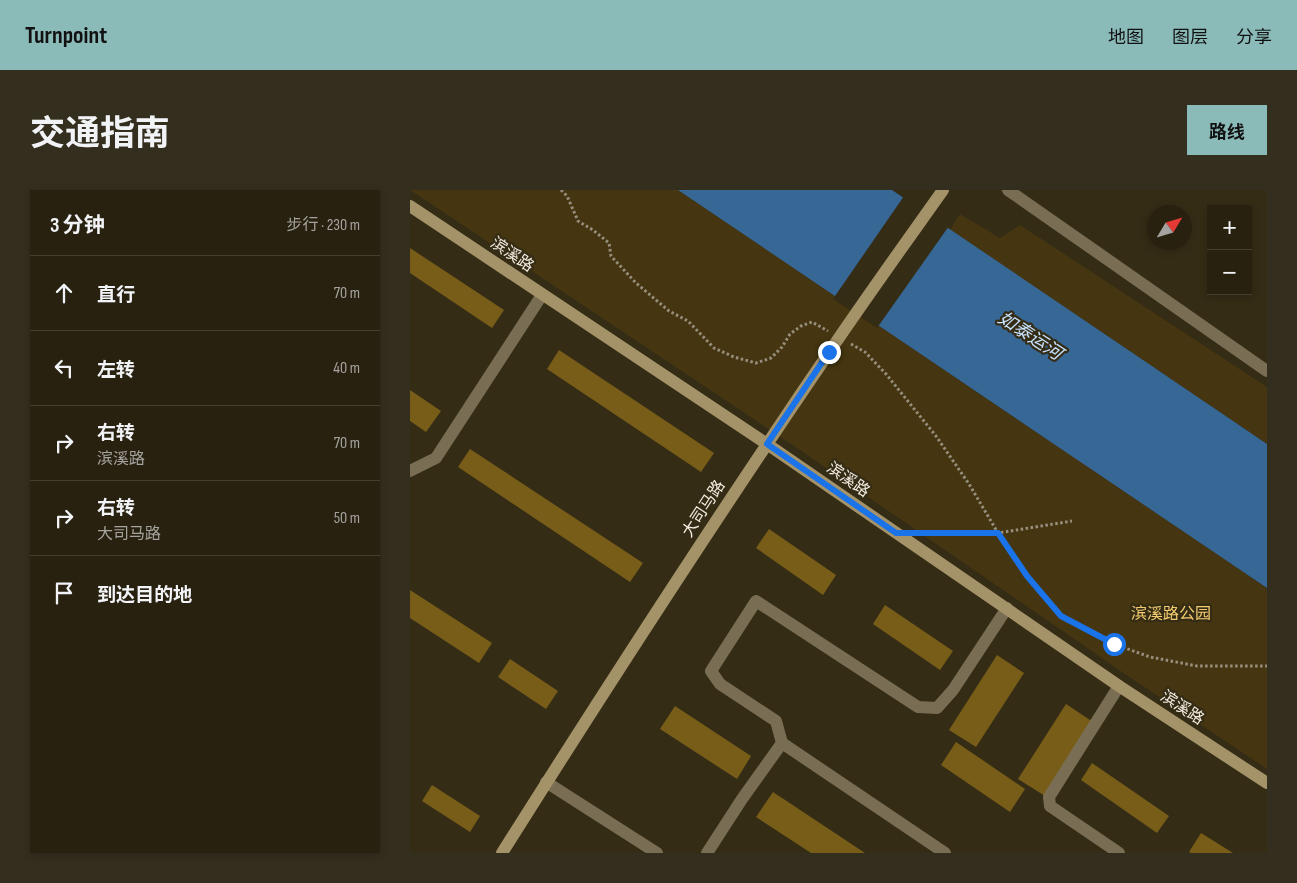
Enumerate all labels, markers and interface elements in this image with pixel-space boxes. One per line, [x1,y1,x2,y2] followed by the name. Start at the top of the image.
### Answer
[25,21,107,50] text: Turnpoint
[1108,27,1144,48] text: 地图
[1172,27,1208,48] text: 图层
[1236,27,1272,48] text: 分享
[1187,105,1267,155] button: 路线
[30,113,170,156] text: 交通指南
[1147,205,1192,250] north arrow
[1207,205,1252,295] map controls
[1207,205,1252,250] button: +
[50,213,105,238] text: 3 分钟
[286,216,360,235] text: 步行 · 230 m
[487,234,537,276] street label: 滨溪路
[1207,250,1252,295] button: −
[50,279,78,307] icon: ahead
[97,284,135,307] text: 直行
[334,284,360,303] text: 70 m
[994,308,1068,366] water label: 如泰运河
[818,341,841,364] route end
[50,354,78,382] icon: left
[97,359,135,382] text: 左转
[333,359,360,378] text: 40 m
[97,422,135,445] text: 右转
[50,429,78,457] icon: right
[334,434,360,453] text: 70 m
[97,450,145,469] text: 滨溪路
[823,458,873,502] street label: 滨溪路
[679,477,729,541] street label: 大司马路
[97,497,135,520] text: 右转
[50,504,78,532] icon: right
[334,509,360,528] text: 50 m
[97,525,161,544] text: 大司马路
[50,579,78,607] icon: arrive
[97,584,192,607] text: 到达目的地
[1131,605,1211,624] park label: 滨溪路公园
[1103,633,1126,656] route start
[1157,687,1207,729] street label: 滨溪路

